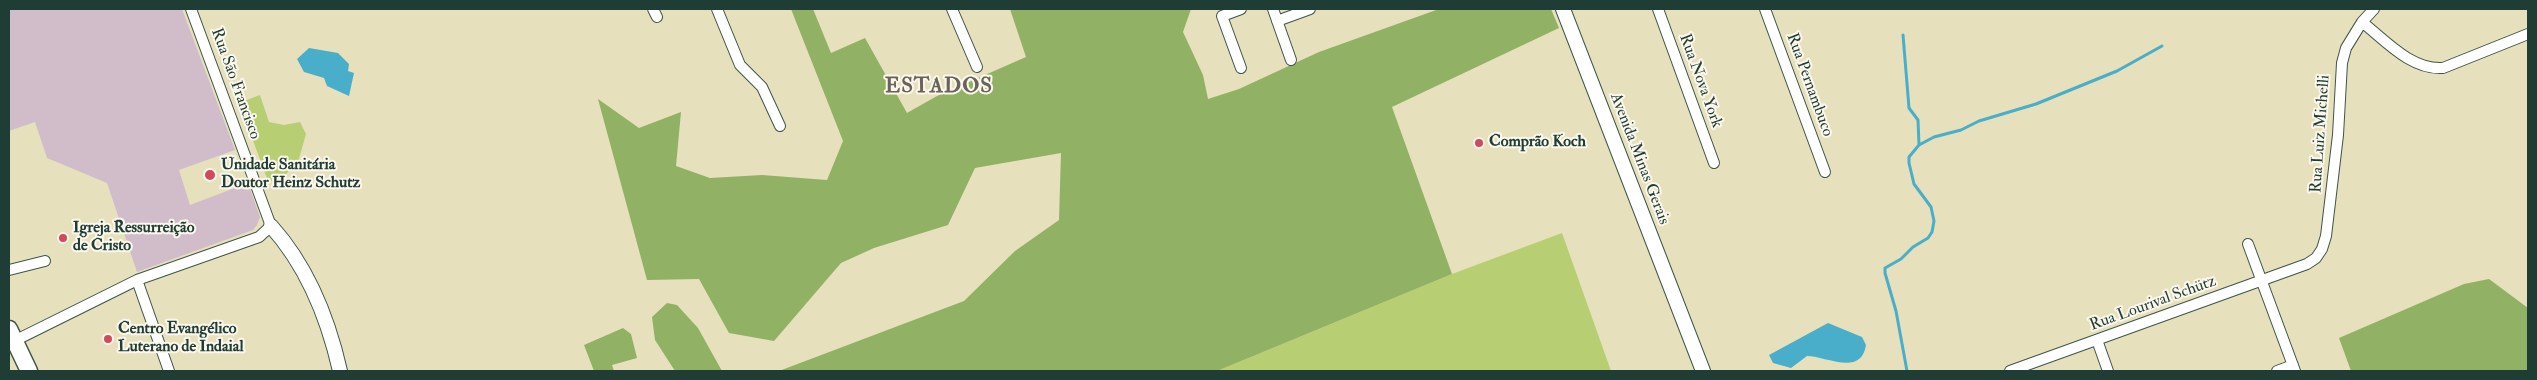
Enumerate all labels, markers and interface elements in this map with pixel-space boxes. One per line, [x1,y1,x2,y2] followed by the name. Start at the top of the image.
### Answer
[206,26,264,142] street label: Rua São Francisco
[1674,31,1726,131] street label: Rua Nova York
[1781,31,1837,139] street label: Rua Pernambuco
[884,74,994,100] district label: ESTADOS
[2307,74,2335,194] street label: Rua Luiz Michelli
[1605,91,1673,227] street label: Avenida Minas Gerais
[1489,133,1586,153] place label: Comprão Koch
[1473,137,1485,149] marker: Comprão Koch
[221,156,360,194] place label: Unidade Sanitária Doutor Heinz Schutz
[203,168,217,182] marker: Unidade Sanitária Doutor Heinz Schutz
[73,219,194,257] place label: Igreja Ressurreição de Cristo
[57,232,69,244] marker: Igreja Ressurreição de Cristo
[2087,272,2219,336] street label: Rua Lourival Schütz
[118,320,243,358] place label: Centro Evangélico Luterano de Indaial
[102,333,114,345] marker: Centro Evangélico Luterano de Indaial

